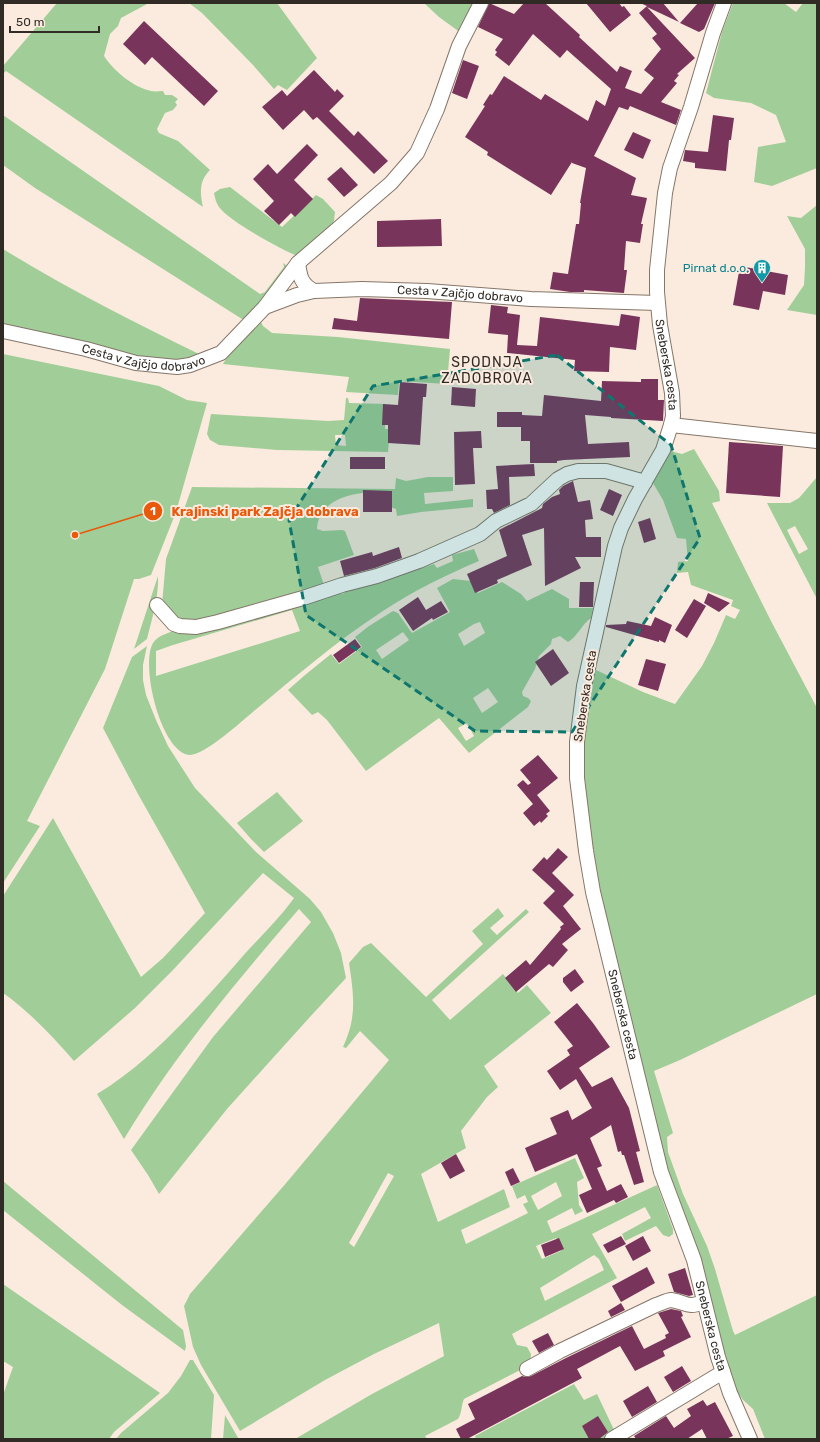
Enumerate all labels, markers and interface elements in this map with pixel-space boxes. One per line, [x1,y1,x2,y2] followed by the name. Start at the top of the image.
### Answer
[10,8,99,34] scale bar
[16,15,44,29] text: 50 m
[752,258,772,283] building icon: Pirnat d.o.o.
[683,261,749,275] place label: Pirnat d.o.o.
[397,283,524,305] street label: Cesta v Zajčjo dobravo
[652,318,680,411] street label: Sneberska cesta
[80,341,207,374] street label: Cesta v Zajčjo dobravo
[441,354,533,387] district label: SPODNJA ZADOBROVA
[143,499,366,524] callout: Krajinski park Zajčja dobrava
[150,504,156,518] text: 1
[171,504,359,519] text: Krajinski park Zajčja dobrava
[571,649,599,743] street label: Sneberska cesta
[605,968,640,1061] street label: Sneberska cesta
[692,1279,729,1373] street label: Sneberska cesta

